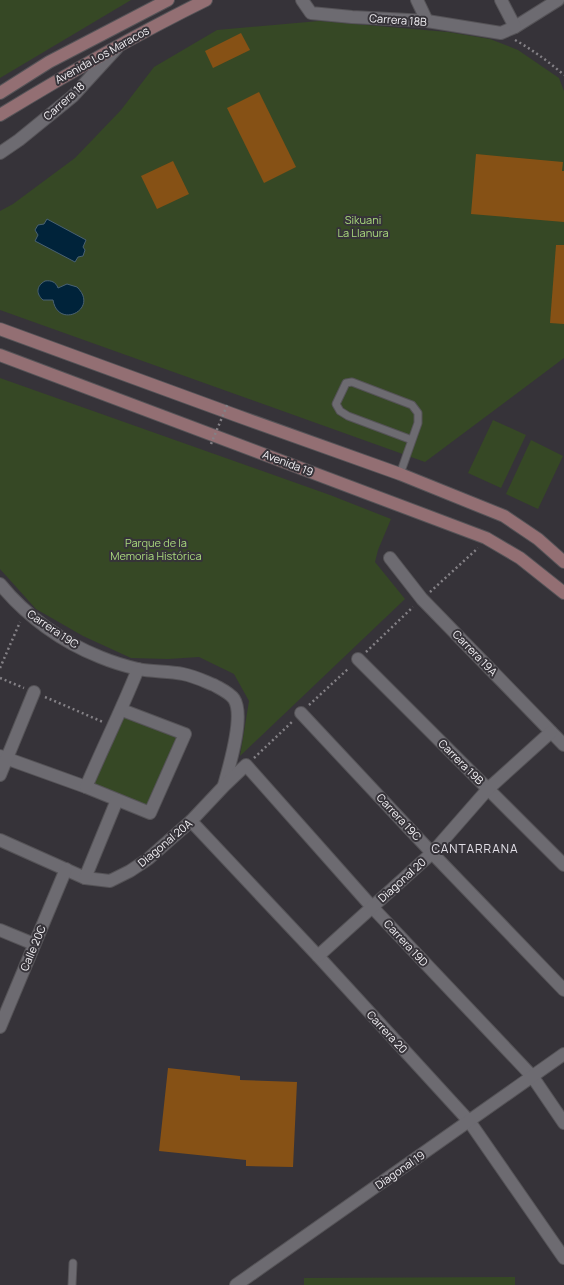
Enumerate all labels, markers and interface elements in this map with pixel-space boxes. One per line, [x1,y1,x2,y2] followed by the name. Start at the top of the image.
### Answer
[369,10,428,29] street label: Carrera 18B
[52,22,152,87] street label: Avenida Los Maracos
[40,78,88,123] street label: Carrera 18
[337,212,389,240] park label: Sikuani La Llanura
[261,446,316,479] street label: Avenida 19
[110,535,202,563] park label: Parque de la Memoria Histórica
[25,606,82,651] street label: Carrera 19C
[450,626,501,679] street label: Carrera 19A
[435,736,487,788] street label: Carrera 19B
[374,790,425,844] street label: Carrera 19C
[134,815,195,870] street label: Diagonal 20A
[431,840,519,857] district label: CANTARRANA
[375,854,429,905] street label: Diagonal 20
[381,916,432,969] street label: Carrera 19D
[16,922,49,973] street label: Calle 20C
[364,1007,411,1056] street label: Carrera 20
[372,1147,428,1192] street label: Diagonal 19

